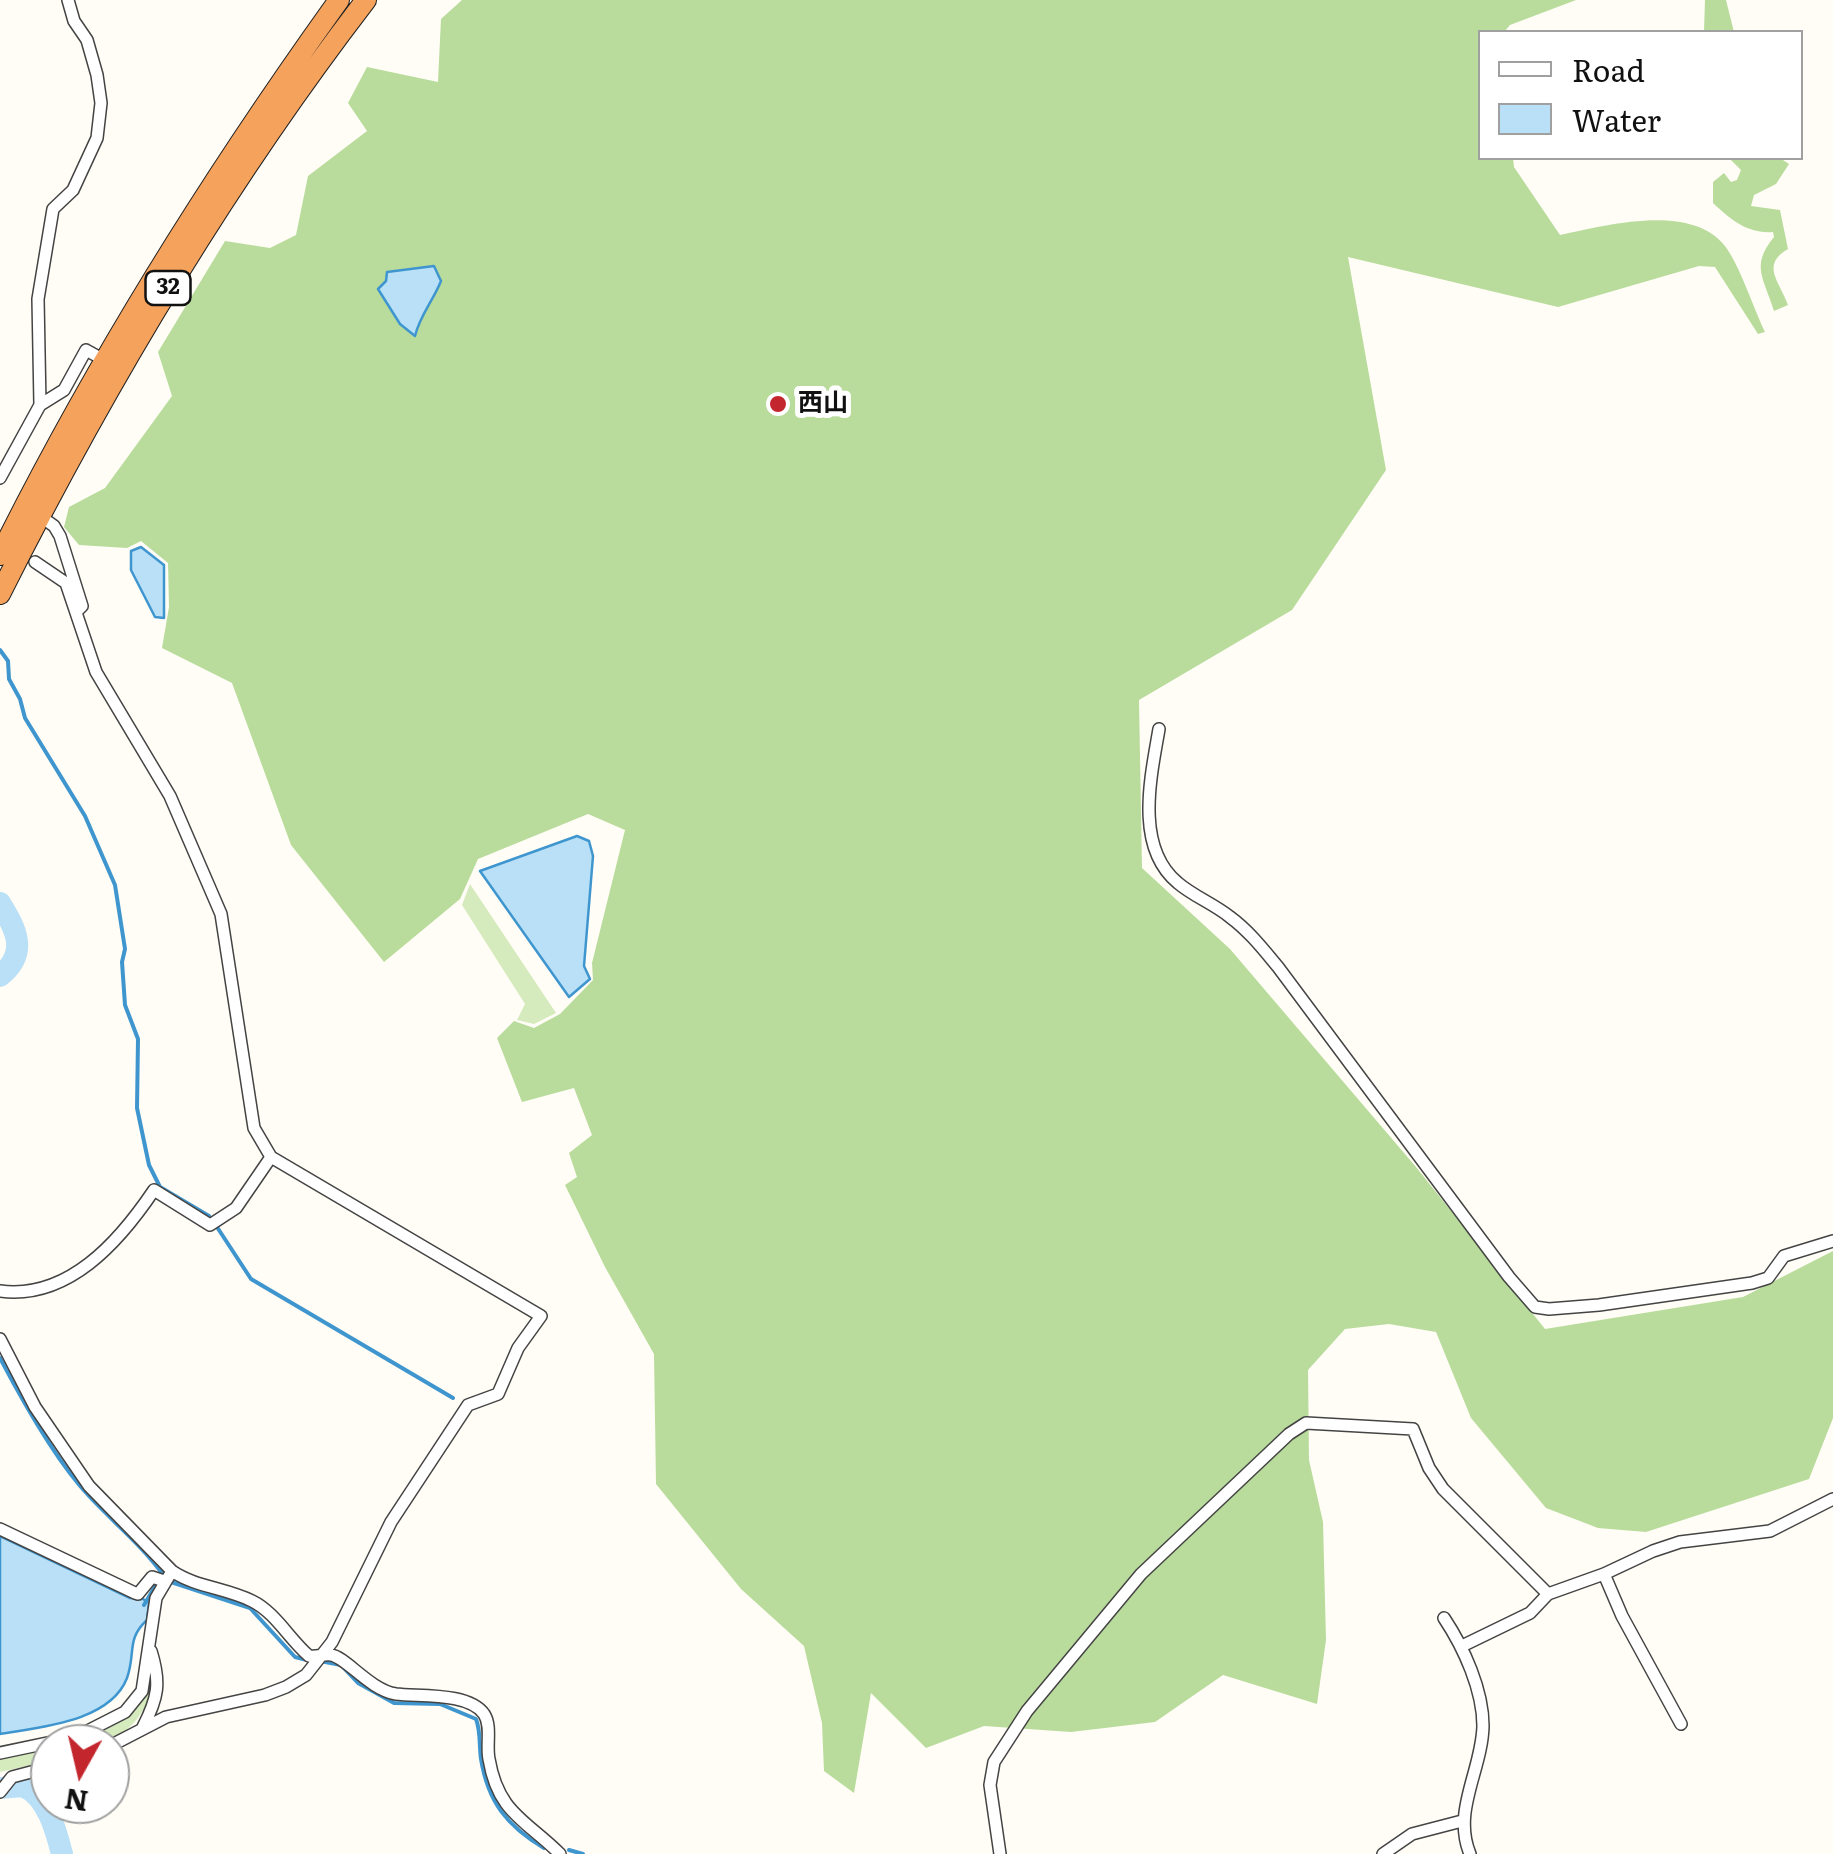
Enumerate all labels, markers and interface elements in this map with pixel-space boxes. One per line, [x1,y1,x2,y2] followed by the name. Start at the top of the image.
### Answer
[1478,30,1803,160] legend
[1572,47,1645,91] text: Road
[1572,97,1661,141] text: Water
[146,271,190,305] road number: 32
[798,389,848,419] place label: 西山
[767,393,789,415] marker: 西山
[30,1724,130,1824] north arrow
[62,1779,91,1824] text: N

